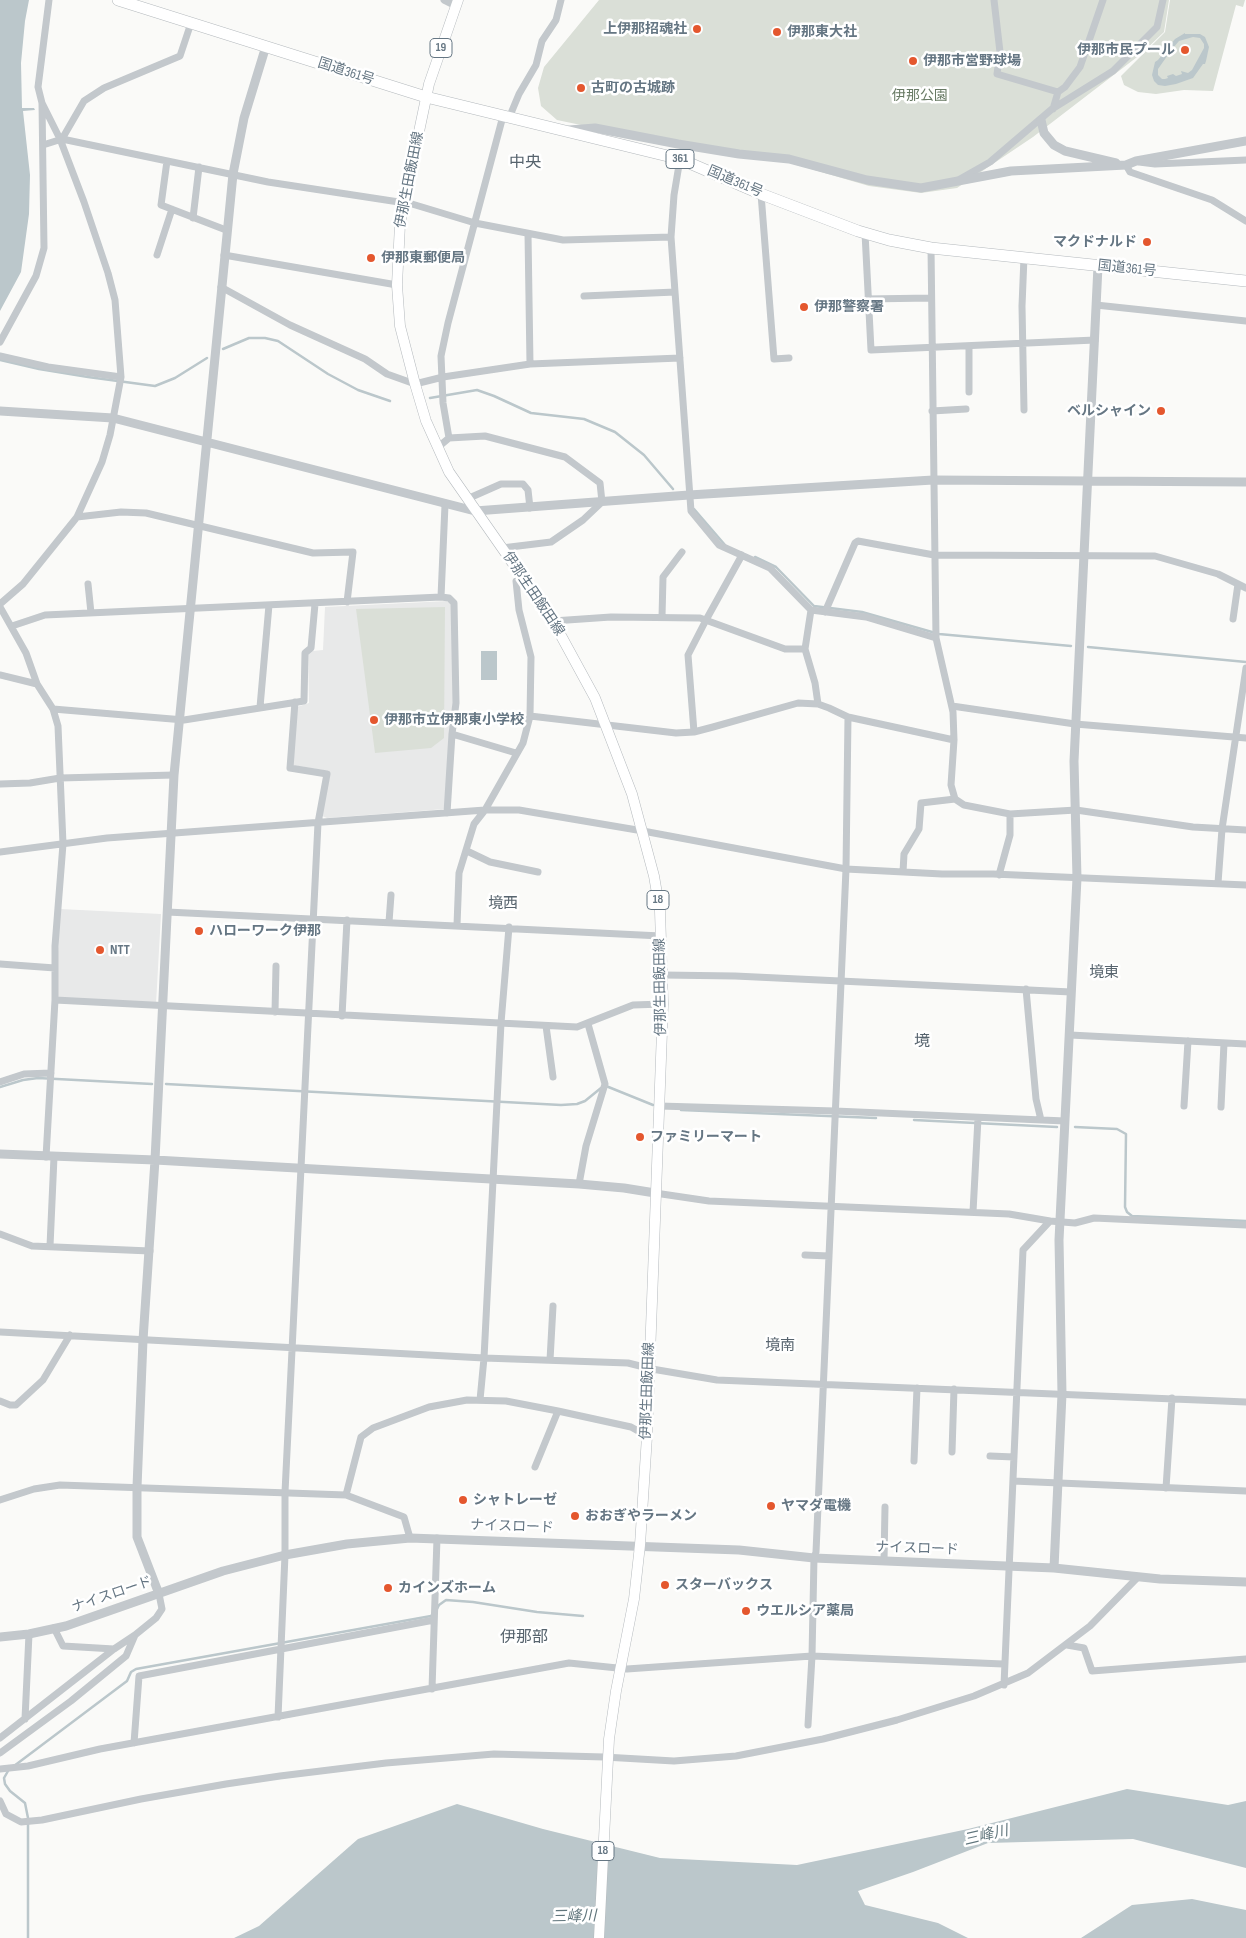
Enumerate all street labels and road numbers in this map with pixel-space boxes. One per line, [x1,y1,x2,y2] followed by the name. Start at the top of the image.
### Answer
[430,38,452,58] road number: 19
[315,55,377,89] street label: 国道361号
[392,130,428,230] street label: 伊那生田飯田線
[666,150,694,168] road number: 361
[705,163,765,201] street label: 国道361号
[1097,258,1157,280] street label: 国道361号
[499,549,567,639] street label: 伊那生田飯田線
[647,890,669,910] road number: 18
[652,938,670,1036] street label: 伊那生田飯田線
[638,1342,658,1440] street label: 伊那生田飯田線
[470,1517,554,1537] street label: ナイスロード
[875,1539,959,1559] street label: ナイスロード
[70,1573,154,1617] street label: ナイスロード
[592,1842,614,1860] road number: 18

